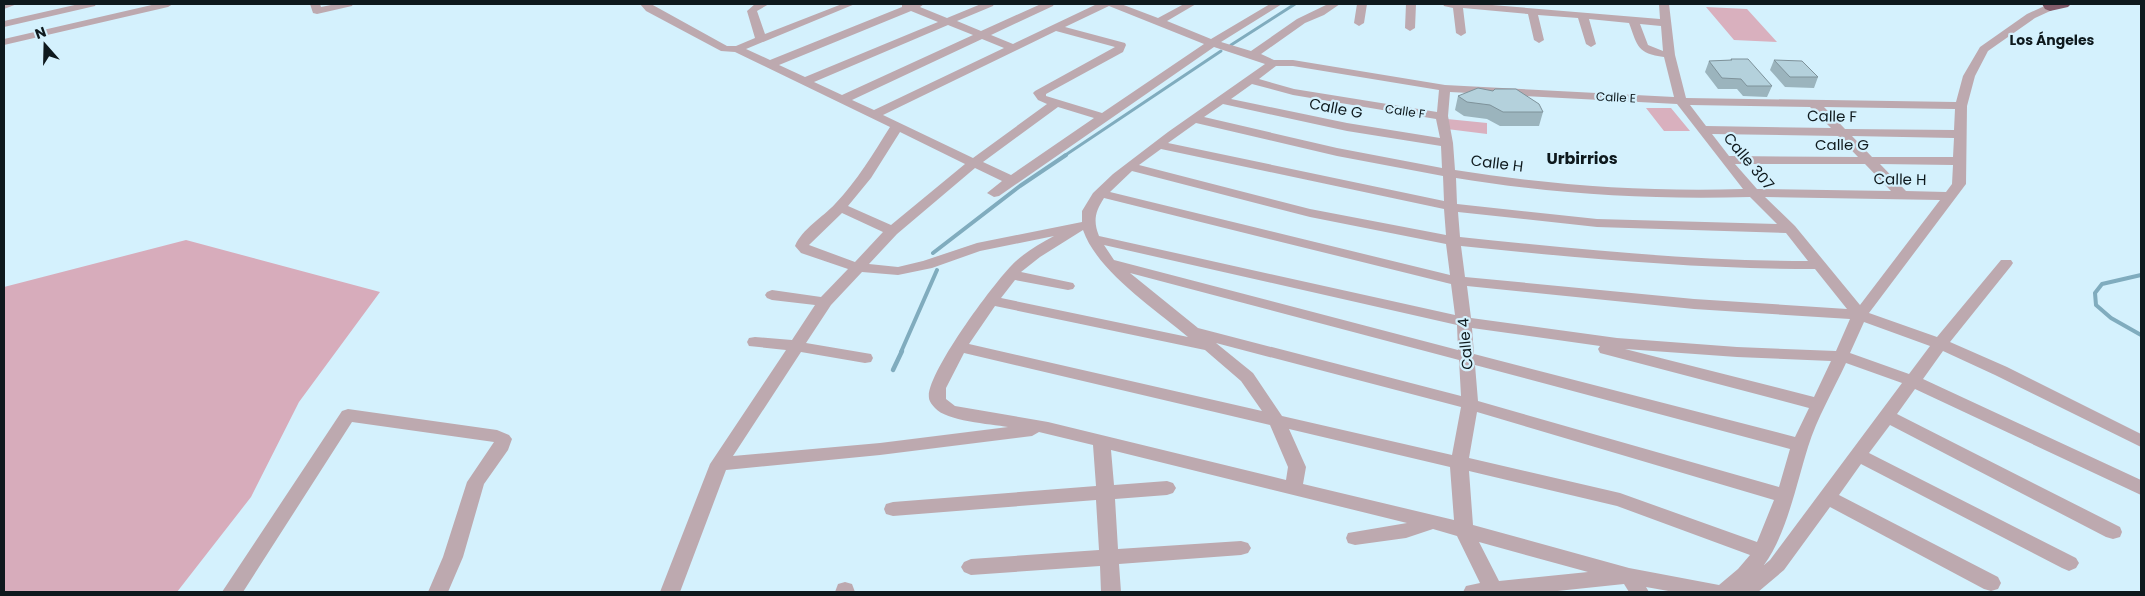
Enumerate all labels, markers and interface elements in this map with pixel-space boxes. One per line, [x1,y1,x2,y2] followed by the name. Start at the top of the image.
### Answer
[20,20,70,70] north arrow
[32,22,49,44] text: N
[2010,30,2095,50] district label: Los Ángeles
[1596,87,1636,107] street label: Calle E
[1307,93,1365,124] street label: Calle G
[1384,100,1426,122] street label: Calle F
[1807,105,1858,127] street label: Calle F
[1719,128,1779,194] street label: Calle 307
[1815,134,1869,155] street label: Calle G
[1546,147,1618,170] district label: Urbirrios
[1470,149,1524,177] street label: Calle H
[1873,168,1927,190] street label: Calle H
[1452,317,1478,371] street label: Calle 4

